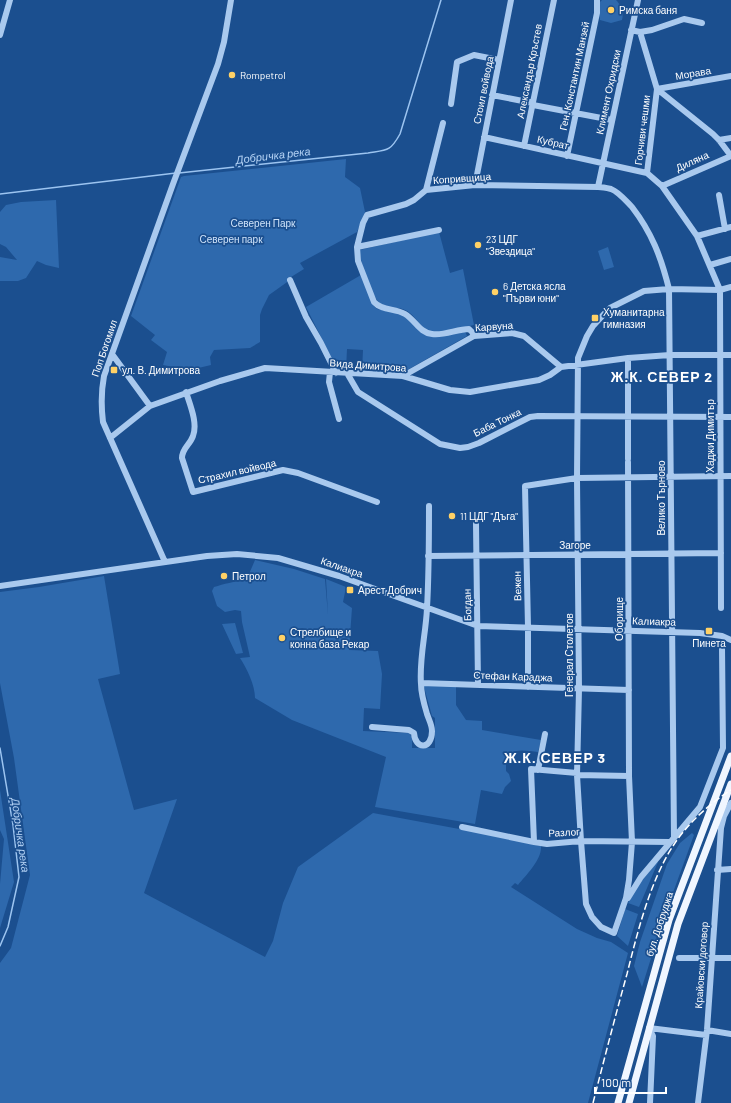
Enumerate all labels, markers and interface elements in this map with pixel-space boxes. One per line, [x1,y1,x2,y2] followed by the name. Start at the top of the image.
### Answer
[619,4,677,16] place label: Римска баня
[606,5,616,15] marker: Римска баня
[557,21,591,131] street label: Ген. Константин Манзей
[514,23,544,119] street label: Александър Кръстев
[593,48,623,136] street label: Климент Охридски
[471,55,496,125] street label: Стоил войвода
[674,64,712,82] street label: Морава
[240,69,286,81] place label: Rompetrol
[227,70,237,80] marker: Rompetrol
[632,94,652,166] street label: Горчиви чешми
[536,133,570,152] street label: Кубрат
[233,144,311,166] water label: Добричка река
[674,148,711,174] street label: Диляна
[432,170,492,186] street label: Копривщица
[231,217,296,229] park label: Северен Парк
[199,233,263,245] park label: Северен парк
[486,233,535,257] place label: 23 ЦДГ "Звездица"
[473,240,483,250] marker: 23 ЦДГ "Звездица"
[503,280,566,304] place label: 6 Детска ясла "Първи юни"
[490,287,500,297] marker: 6 Детска ясла "Първи юни"
[603,306,665,330] place label: Хуманитарна гимназия
[590,313,600,323] marker: Хуманитарна гимназия
[89,318,119,378] street label: Поп Богомил
[475,319,514,333] street label: Карвуна
[329,356,407,374] street label: Вида Димитрова
[122,364,201,376] place label: ул. В. Димитрова
[109,365,119,375] marker: ул. В. Димитрова
[610,368,713,385] district label: Ж.К. СЕВЕР 2
[704,399,716,473] street label: Хаджи Димитър
[471,405,523,439] street label: Баба Тонка
[197,456,278,486] street label: Страхил войвода
[655,460,667,536] street label: Велико Търново
[460,510,518,522] place label: 11 ЦДГ "Дъга"
[447,511,457,521] marker: 11 ЦДГ "Дъга"
[559,539,591,551] street label: Загоре
[319,554,365,580] street label: Калиакра
[232,570,266,582] place label: Петрол
[219,571,229,581] marker: Петрол
[511,571,523,601] street label: Вежен
[358,584,422,596] place label: Арест Добрич
[345,585,355,595] marker: Арест Добрич
[461,589,473,621] street label: Богдан
[613,597,625,641] street label: Оборище
[563,613,575,697] street label: Генерал Столетов
[632,614,677,628] street label: Калиакра
[290,626,370,650] place label: Стрелбище и конна база Рекар
[704,626,714,636] marker: Пинета
[277,633,287,643] marker: Стрелбище и конна база Рекар
[692,637,726,649] place label: Пинета
[473,669,553,683] street label: Стефан Караджа
[503,749,606,766] district label: Ж.К. СЕВЕР 3
[9,795,33,873] water label: Добричка река
[548,825,580,839] street label: Разлог
[643,890,675,958] street label: бул. Добруджа
[692,921,710,1009] street label: Крайовски договор
[595,1069,666,1095] scale bar
[601,1075,631,1089] text: 100 m

